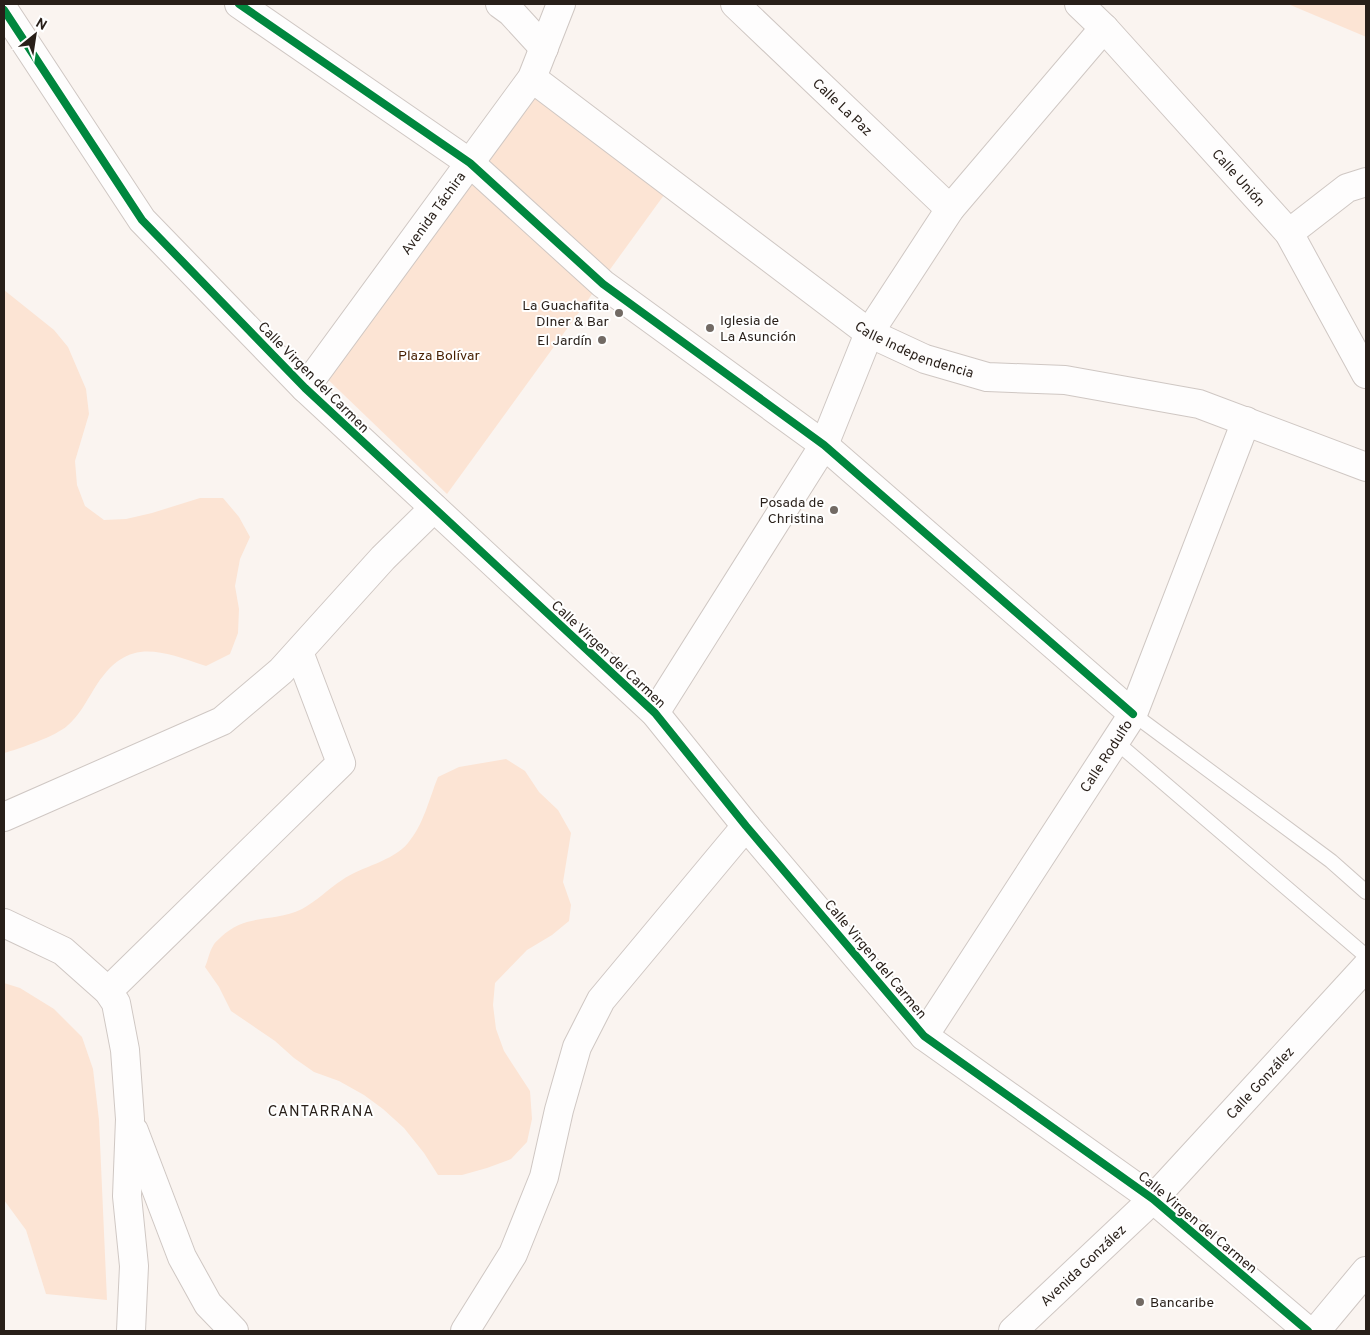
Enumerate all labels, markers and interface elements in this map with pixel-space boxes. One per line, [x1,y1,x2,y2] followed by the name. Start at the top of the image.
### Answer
[10,10,60,60] north arrow
[32,15,49,35] text: N
[808,75,875,140] street label: Calle La Paz
[1208,146,1268,211] street label: Calle Unión
[398,169,470,259] street label: Avenida Táchira
[522,298,610,331] place label: La Guachafita DIner & Bar
[613,307,625,319] marker: La Guachafita DIner & Bar
[720,313,796,346] place label: Iglesia de La Asunción
[851,318,975,383] street label: Calle Independencia
[254,319,372,437] street label: Calle Virgen del Carmen
[704,322,716,334] marker: Iglesia de La Asunción
[537,333,592,350] place label: El Jardín
[596,334,608,346] marker: El Jardín
[398,348,480,365] park label: Plaza Bolívar
[760,495,824,528] place label: Posada de Christina
[828,504,840,516] marker: Posada de Christina
[547,598,669,713] street label: Calle Virgen del Carmen
[1077,717,1137,796] street label: Calle Rodulfo
[820,897,930,1023] street label: Calle Virgen del Carmen
[1223,1044,1299,1123] street label: Calle González
[268,1103,374,1122] district label: CANTARRANA
[1134,1168,1260,1278] street label: Calle Virgen del Carmen
[1037,1222,1130,1311] street label: Avenida González
[1150,1295,1214,1312] place label: Bancaribe
[1134,1296,1146,1308] marker: Bancaribe

